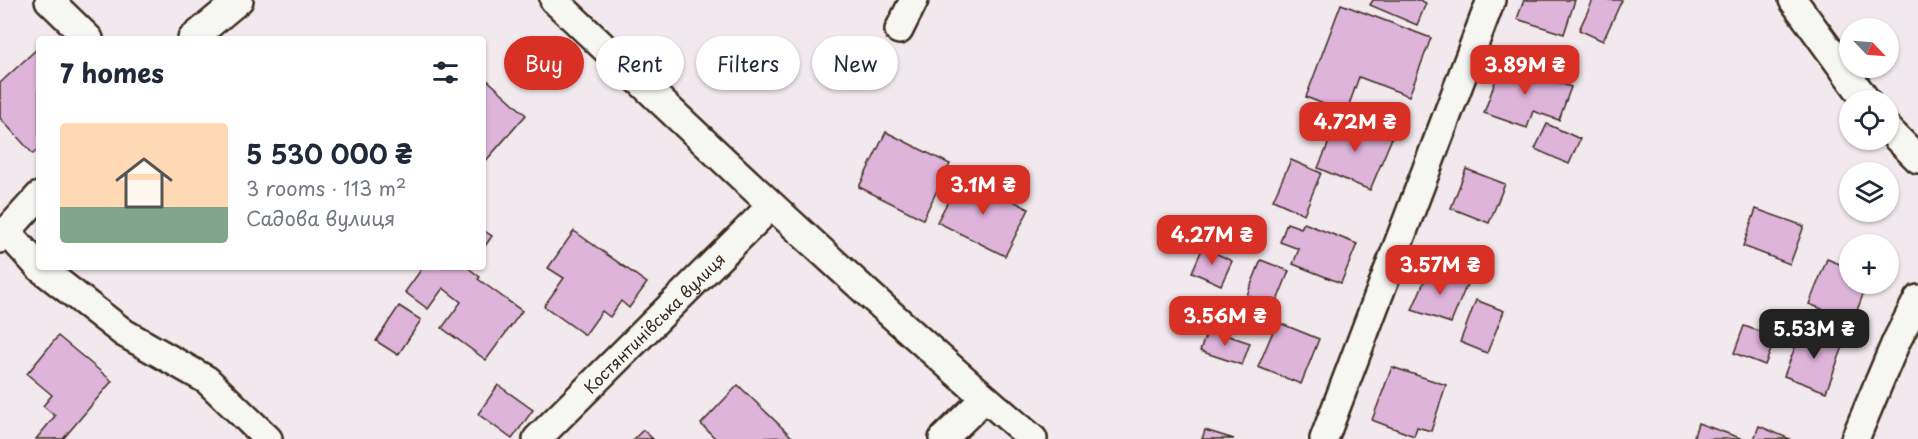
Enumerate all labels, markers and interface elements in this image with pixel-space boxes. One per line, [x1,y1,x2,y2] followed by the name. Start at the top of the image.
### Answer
[1839,18,1899,78] north arrow
[1839,18,1899,294] map controls
[504,36,584,90] chip: Buy
[596,36,684,90] chip: Rent
[696,36,800,90] chip: Filters
[812,36,898,90] chip: New
[1470,45,1580,96] pin: 3.89M ₴
[1484,49,1566,79] text: 3.89M ₴
[60,53,164,92] text: 7 homes
[429,56,462,89] icon: filters
[1839,90,1899,150] button: locate
[1300,102,1410,153] pin: 4.72M ₴
[1313,106,1397,136] text: 4.72M ₴
[246,134,413,173] text: 5 530 000 ₴
[108,147,180,219] icon: home
[1839,162,1899,222] button: layers
[934,165,1032,216] pin: 3.1M ₴
[950,169,1016,199] text: 3.1M ₴
[246,173,406,203] text: 3 rooms · 113 m²
[246,203,395,233] text: Садова вулиця
[1157,215,1267,266] pin: 4.27M ₴
[1171,219,1253,249] text: 4.27M ₴
[1839,234,1899,294] button: +
[1385,245,1495,296] pin: 3.57M ₴
[578,247,730,398] street label: Костянтинівська вулиця
[1400,249,1480,279] text: 3.57M ₴
[1170,296,1280,347] pin: 3.56M ₴
[1183,300,1267,330] text: 3.56M ₴
[1759,309,1869,360] pin: 5.53M ₴
[1773,313,1855,343] text: 5.53M ₴

